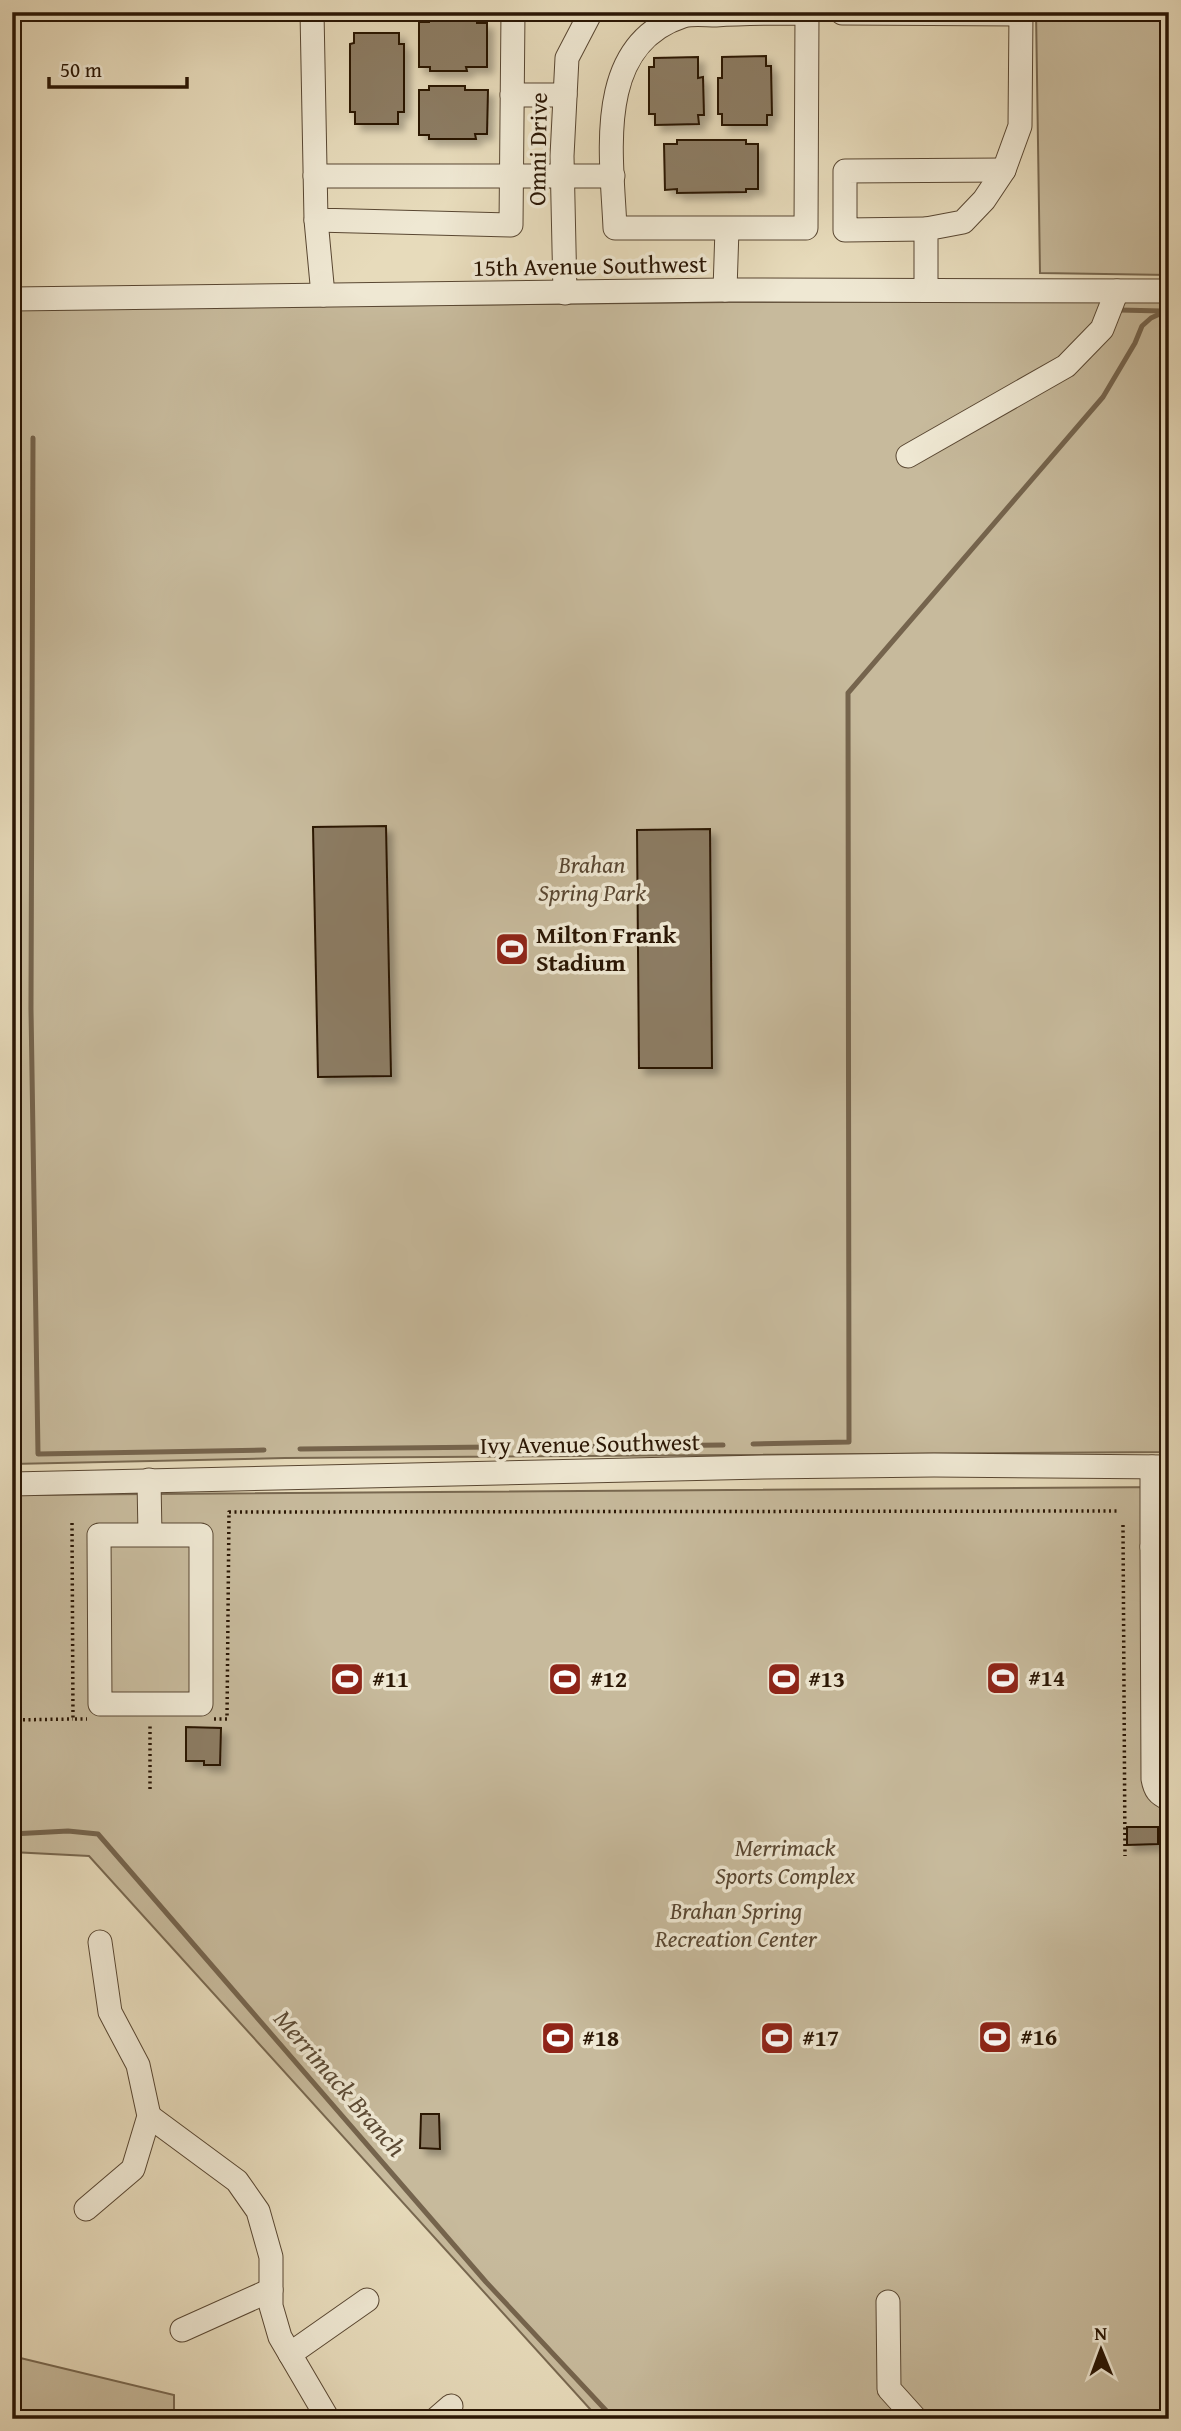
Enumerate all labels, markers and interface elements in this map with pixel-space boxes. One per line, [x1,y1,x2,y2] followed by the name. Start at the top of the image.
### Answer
[49,46,187,90] scale bar
[60,54,102,85] text: 50 m
[519,92,556,206] street label: Omni Drive
[473,246,708,285] street label: 15th Avenue Southwest
[538,847,646,910] park label: Brahan Spring Park
[536,917,677,980] place label: Milton Frank Stadium
[493,930,531,968] sports icon: Milton Frank Stadium
[480,1424,701,1463] street label: Ivy Avenue Southwest
[984,1659,1022,1697] sports icon: #14
[328,1660,366,1698] sports icon: #11
[546,1660,584,1698] sports icon: #12
[765,1660,803,1698] sports icon: #13
[1028,1660,1065,1695] place label: #14
[372,1661,409,1696] place label: #11
[590,1661,627,1696] place label: #12
[808,1661,845,1696] place label: #13
[715,1830,855,1893] park label: Merrimack Sports Complex
[654,1893,818,1956] park label: Brahan Spring Recreation Center
[265,2000,416,2165] water label: Merrimack Branch
[976,2018,1014,2056] sports icon: #16
[539,2019,577,2057] sports icon: #18
[758,2019,796,2057] sports icon: #17
[1020,2019,1057,2054] place label: #16
[582,2020,619,2055] place label: #18
[802,2020,839,2055] place label: #17
[1066,2316,1136,2386] north arrow
[1094,2319,1108,2347] text: N

